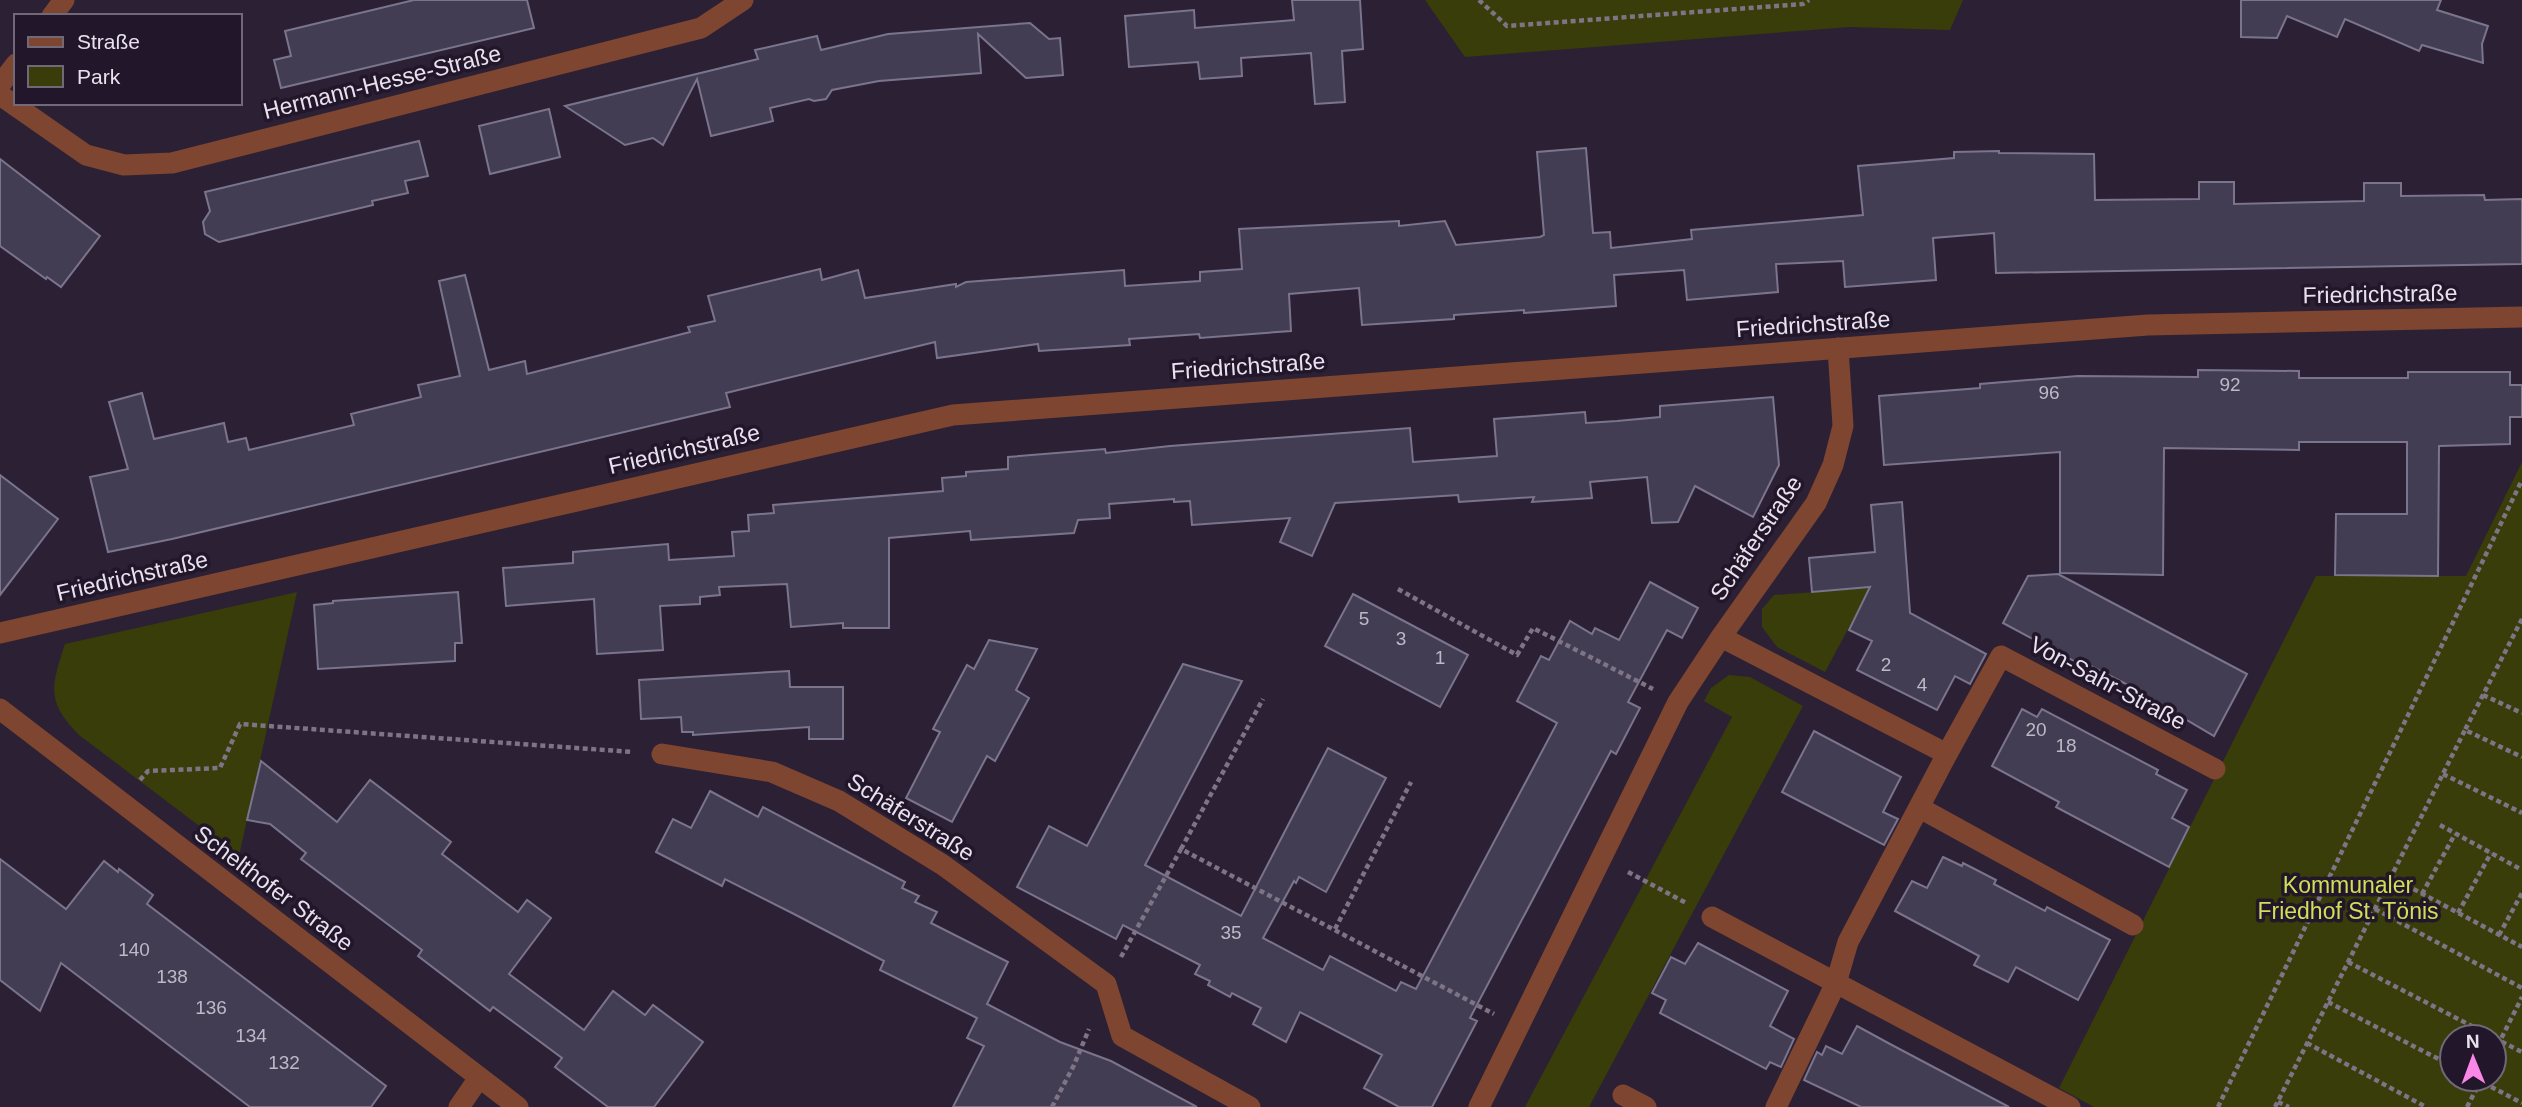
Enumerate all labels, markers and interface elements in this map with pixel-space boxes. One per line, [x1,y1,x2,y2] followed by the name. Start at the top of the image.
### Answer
[14,14,242,105] legend
[77,30,140,53] text: Straße
[260,40,504,124] street label: Hermann-Hesse-Straße
[77,65,121,88] text: Park
[2302,280,2458,308] street label: Friedrichstraße
[1735,306,1891,342] street label: Friedrichstraße
[1170,348,1326,384] street label: Friedrichstraße
[2219,374,2241,395] house number: 92
[2038,382,2060,403] house number: 96
[606,419,762,479] street label: Friedrichstraße
[1705,471,1807,605] street label: Schäferstraße
[54,546,210,606] street label: Friedrichstraße
[1359,608,1369,629] house number: 5
[1396,628,1406,649] house number: 3
[2026,631,2190,735] street label: Von-Sahr-Straße
[1435,647,1445,668] house number: 1
[1881,654,1891,675] house number: 2
[1917,674,1928,695] house number: 4
[2025,719,2047,740] house number: 20
[2055,735,2077,756] house number: 18
[843,768,979,866] street label: Schäferstraße
[190,820,358,956] street label: Schelthofer Straße
[2257,872,2439,924] park label: Kommunaler Friedhof St. Tönis
[1220,922,1242,943] house number: 35
[118,939,150,960] house number: 140
[156,966,188,987] house number: 138
[195,997,227,1018] house number: 136
[2438,1023,2508,1093] north arrow
[235,1025,267,1046] house number: 134
[2466,1031,2480,1052] text: N
[268,1052,300,1073] house number: 132

